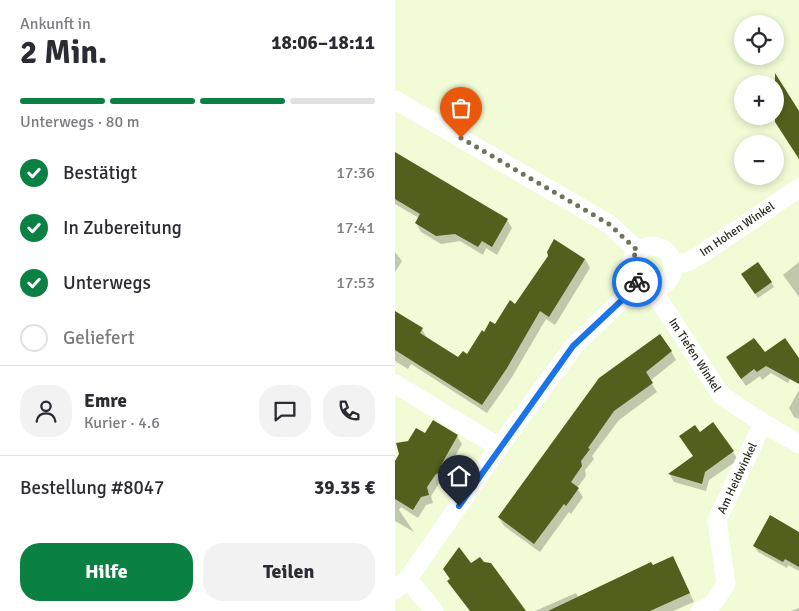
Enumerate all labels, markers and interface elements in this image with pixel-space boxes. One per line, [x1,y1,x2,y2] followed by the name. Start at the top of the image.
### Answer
[20,14,91,34] text: Ankunft in
[734,15,784,185] map controls
[734,15,784,65] button: locate
[271,31,375,55] text: 18:06–18:11
[20,33,107,72] text: 2 Min.
[734,75,784,125] button: +
[440,87,482,138] pin
[447,94,475,122] icon: bag
[20,112,139,132] text: Unterwegs · 80 m
[734,135,784,185] button: −
[20,159,48,187] icon: check
[63,161,137,185] text: Bestätigt
[336,163,375,183] text: 17:36
[697,199,778,260] street label: Im Hohen Winkel
[20,214,48,242] icon: check
[63,216,182,240] text: In Zubereitung
[336,218,375,238] text: 17:41
[612,257,662,307] courier
[623,268,651,296] icon: bike
[20,269,48,297] icon: check
[63,271,151,295] text: Unterwegs
[336,273,375,293] text: 17:53
[665,315,724,396] street label: Im Tiefen Winkel
[63,326,135,350] text: Geliefert
[20,385,72,437] button: person
[259,385,311,437] button: chat
[323,385,375,437] button: phone
[84,389,127,413] text: Emre
[84,413,160,433] text: Kurier · 4.6
[714,440,761,516] street label: Am Heidwinkel
[438,455,480,506] pin
[445,462,473,490] icon: home
[20,476,164,500] text: Bestellung #8047
[314,476,375,500] text: 39.35 €
[20,543,193,601] button: Hilfe
[203,543,375,601] button: Teilen

